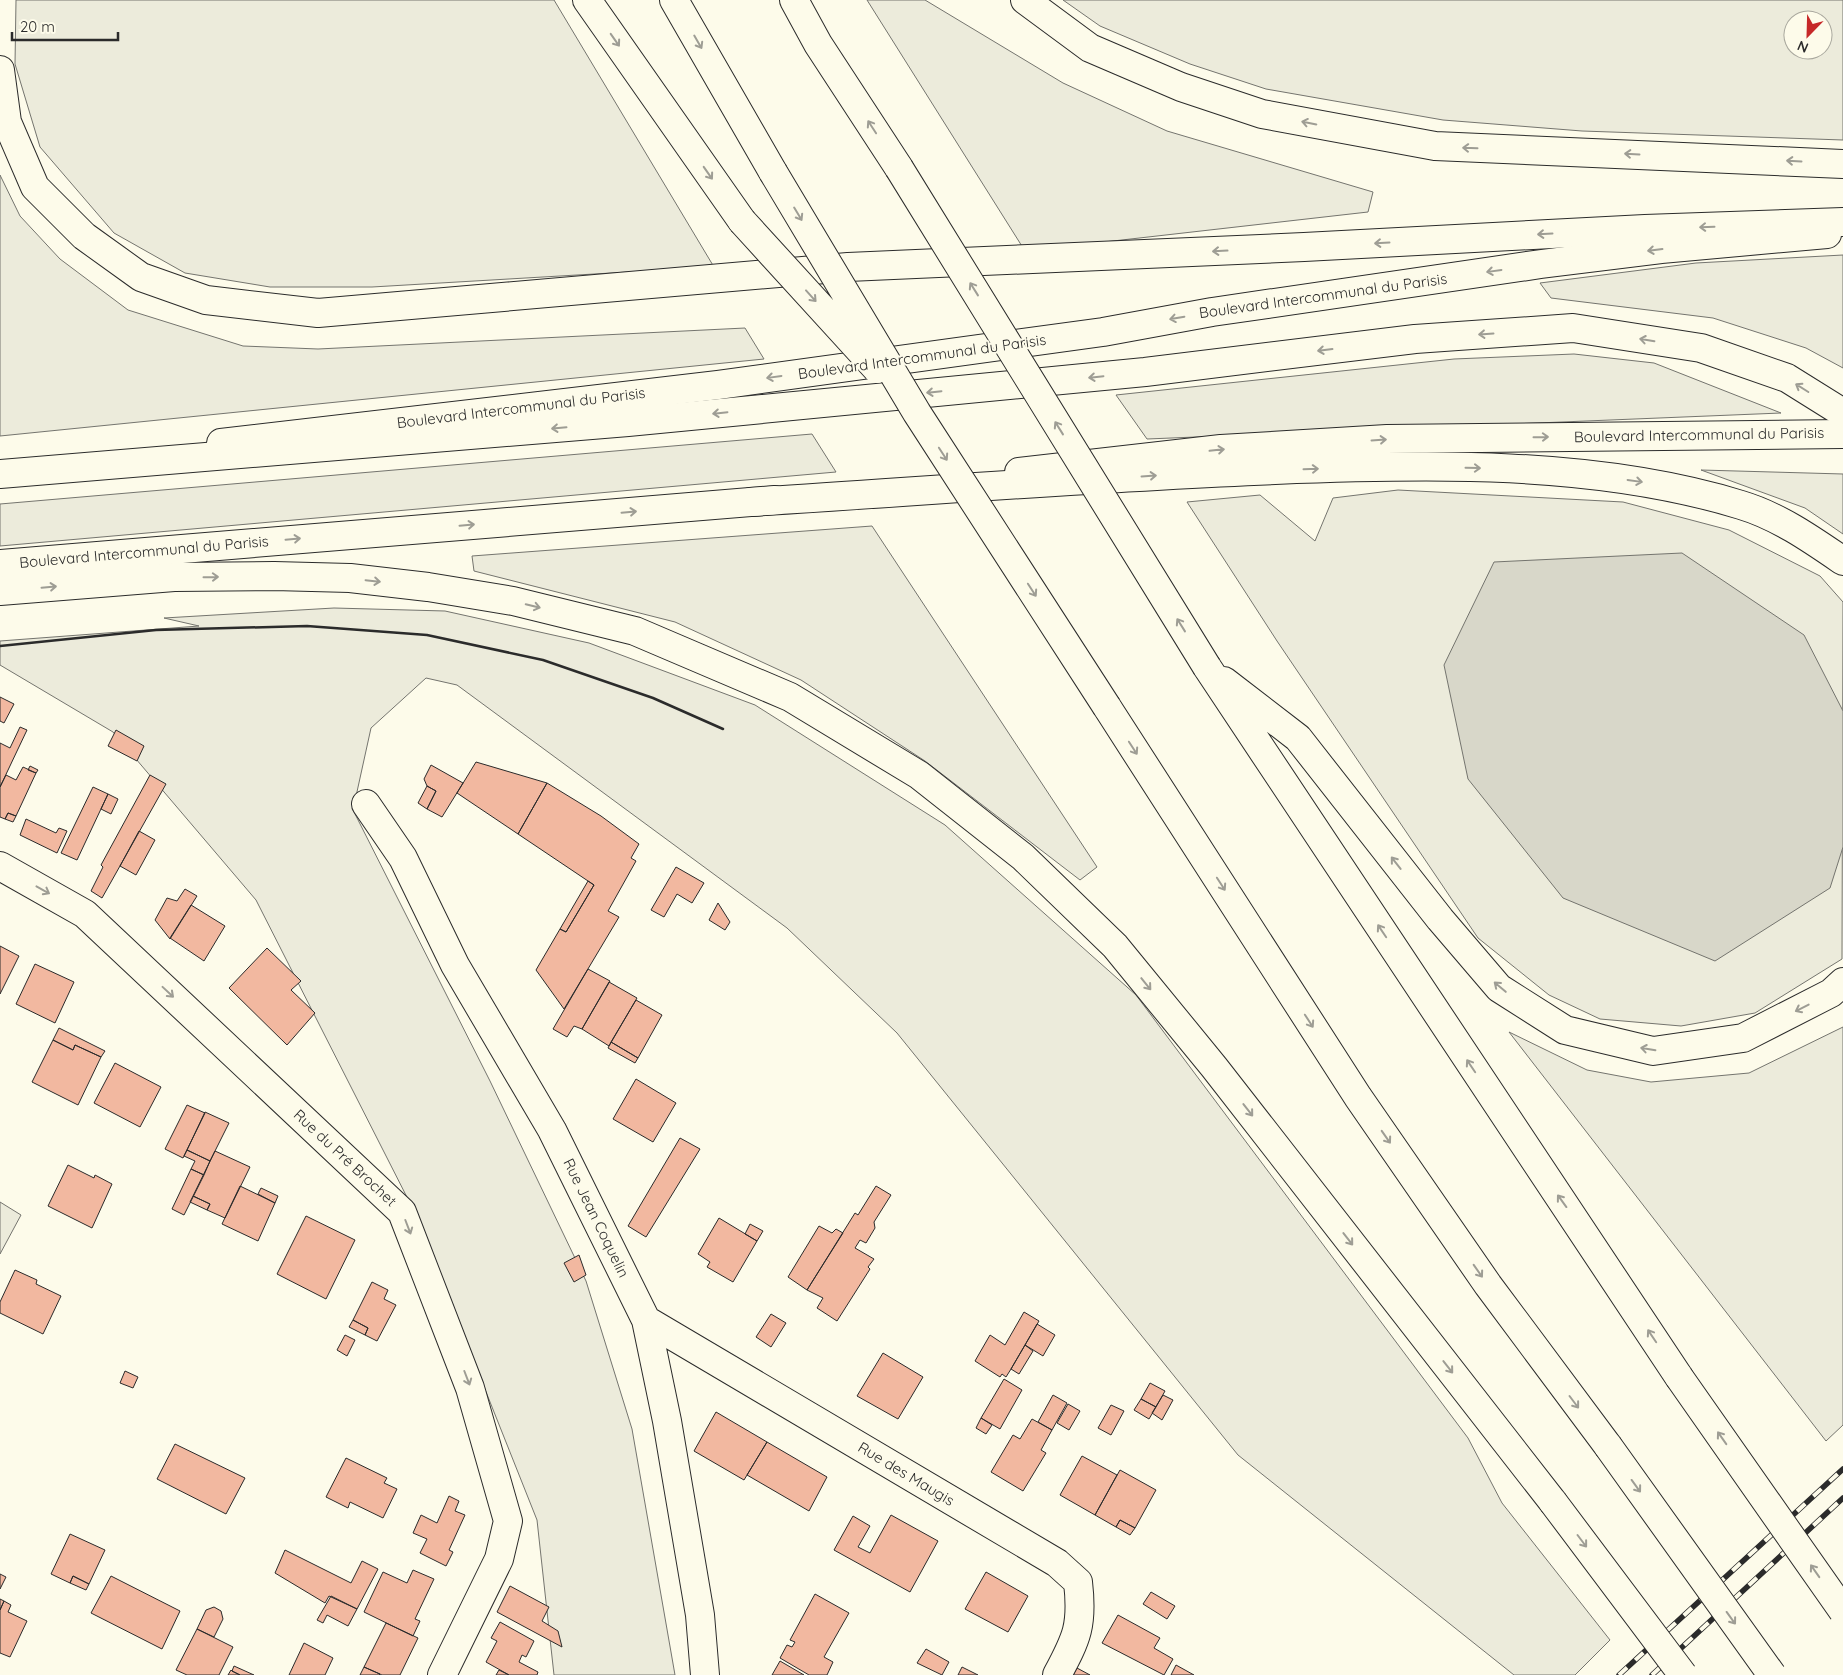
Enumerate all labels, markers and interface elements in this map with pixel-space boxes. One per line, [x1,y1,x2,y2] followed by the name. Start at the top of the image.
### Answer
[12,10,119,42] scale bar
[1783,10,1833,60] north arrow
[20,17,55,36] text: 20 m
[610,33,620,47] one-way arrow
[694,35,704,49] one-way arrow
[1795,37,1811,57] text: N
[1302,117,1318,127] one-way arrow
[867,120,877,134] one-way arrow
[1462,143,1478,152] one-way arrow
[1624,149,1640,158] one-way arrow
[1787,157,1803,166] one-way arrow
[703,166,713,180] one-way arrow
[794,206,804,220] one-way arrow
[1699,222,1715,231] one-way arrow
[1537,230,1553,239] one-way arrow
[1375,239,1391,248] one-way arrow
[1647,245,1663,255] one-way arrow
[1212,246,1228,256] one-way arrow
[1486,266,1502,276] one-way arrow
[1198,269,1448,322] street label: Boulevard Intercommunal du Parisis
[968,283,978,297] one-way arrow
[805,289,816,302] one-way arrow
[1170,314,1186,324] one-way arrow
[1478,329,1494,338] one-way arrow
[797,330,1047,383] street label: Boulevard Intercommunal du Parisis
[1640,334,1656,344] one-way arrow
[1317,345,1333,355] one-way arrow
[767,372,783,382] one-way arrow
[1088,372,1104,381] one-way arrow
[1795,382,1809,392] one-way arrow
[396,383,646,432] street label: Boulevard Intercommunal du Parisis
[927,387,943,397] one-way arrow
[713,408,729,418] one-way arrow
[1054,421,1064,435] one-way arrow
[551,423,567,432] one-way arrow
[1574,423,1824,446] street label: Boulevard Intercommunal du Parisis
[1532,432,1549,442] one-way arrow
[1371,435,1387,444] one-way arrow
[1208,445,1224,455] one-way arrow
[939,446,949,460] one-way arrow
[1303,464,1319,473] one-way arrow
[1465,464,1481,473] one-way arrow
[1140,471,1156,480] one-way arrow
[1627,476,1643,486] one-way arrow
[620,507,636,517] one-way arrow
[458,520,474,530] one-way arrow
[18,531,269,572] street label: Boulevard Intercommunal du Parisis
[284,535,300,544] one-way arrow
[202,572,218,582] one-way arrow
[365,576,381,586] one-way arrow
[40,583,56,592] one-way arrow
[1027,583,1037,597] one-way arrow
[525,602,541,611] one-way arrow
[1176,619,1186,633] one-way arrow
[1129,740,1139,754] one-way arrow
[1391,857,1402,870] one-way arrow
[1217,877,1227,891] one-way arrow
[35,885,50,895] one-way arrow
[1376,924,1386,938] one-way arrow
[1141,977,1152,990] one-way arrow
[1494,982,1507,993] one-way arrow
[162,986,174,998] one-way arrow
[1795,1004,1810,1013] one-way arrow
[1304,1014,1315,1028] one-way arrow
[1640,1044,1656,1054] one-way arrow
[1466,1060,1476,1074] one-way arrow
[1243,1103,1254,1116] one-way arrow
[290,1105,401,1210] street label: Rue du Pré Brochet
[1381,1130,1391,1144] one-way arrow
[559,1155,634,1280] street label: Rue Jean Coquelin
[1556,1195,1567,1208] one-way arrow
[404,1219,413,1234] one-way arrow
[1343,1232,1353,1246] one-way arrow
[1473,1264,1483,1278] one-way arrow
[1647,1330,1657,1344] one-way arrow
[1442,1360,1453,1373] one-way arrow
[462,1370,472,1385] one-way arrow
[1569,1395,1580,1408] one-way arrow
[1717,1431,1727,1445] one-way arrow
[855,1437,958,1510] street label: Rue des Maugis
[1631,1479,1641,1493] one-way arrow
[1577,1534,1587,1548] one-way arrow
[1810,1564,1820,1578] one-way arrow
[1726,1611,1736,1625] one-way arrow

